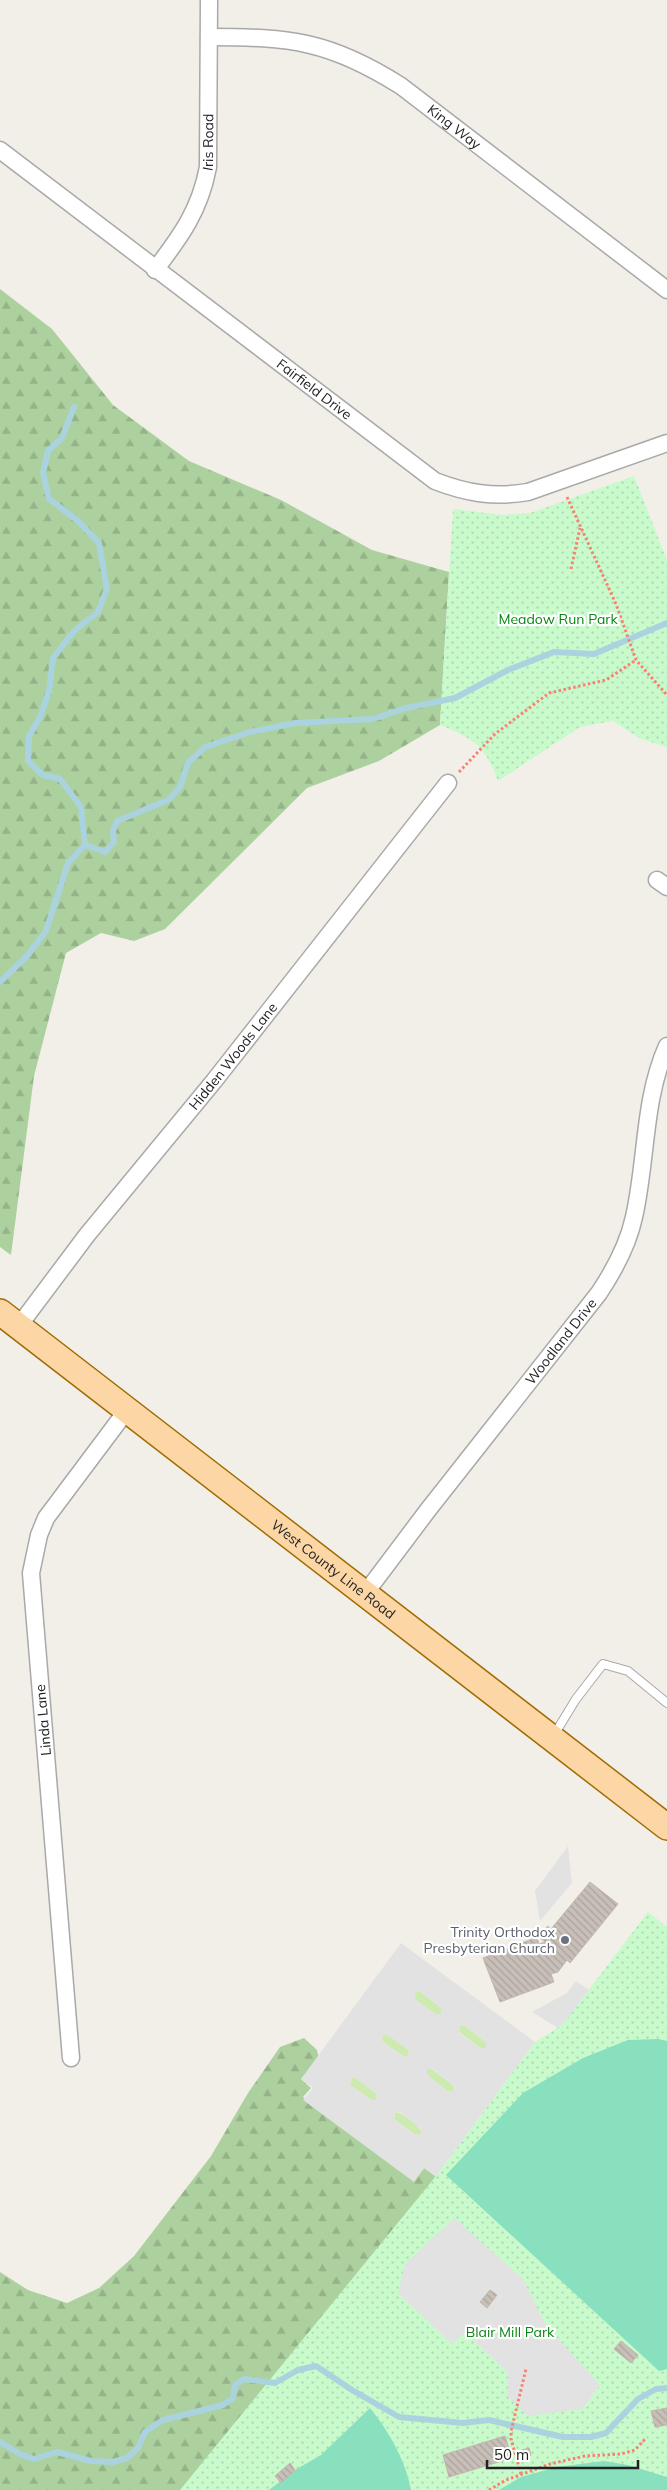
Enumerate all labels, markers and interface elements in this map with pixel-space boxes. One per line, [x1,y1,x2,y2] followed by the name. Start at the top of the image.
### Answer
[424,101,485,154] street label: King Way
[198,114,217,172] street label: Iris Road
[273,355,356,424] street label: Fairfield Drive
[498,610,618,628] park label: Meadow Run Park
[185,999,281,1113] street label: Hidden Woods Lane
[521,1295,600,1388] street label: Woodland Drive
[268,1516,399,1623] street label: West County Line Road
[31,1684,55,1756] street label: Linda Lane
[424,1923,556,1957] place label: Trinity Orthodox Presbyterian Church
[559,1934,571,1946] marker: Trinity Orthodox Presbyterian Church
[466,2323,555,2341] park label: Blair Mill Park
[487,2438,638,2470] scale bar
[494,2445,529,2464] text: 50 m

